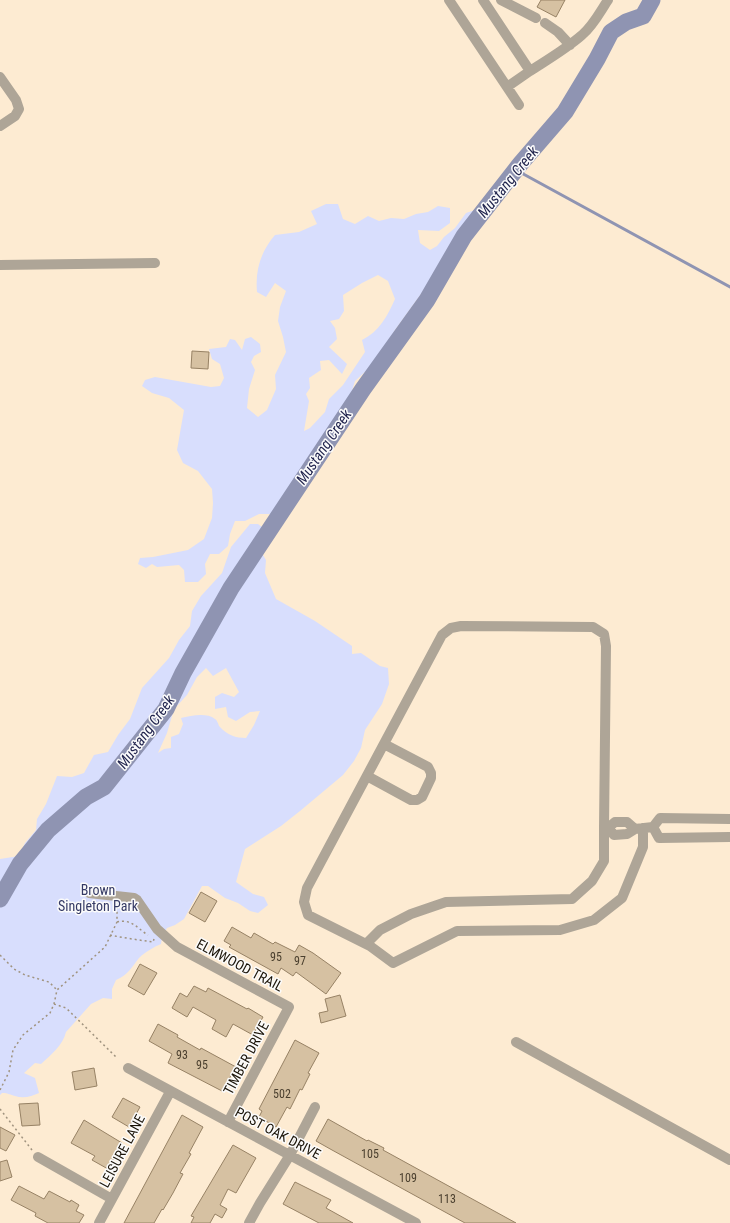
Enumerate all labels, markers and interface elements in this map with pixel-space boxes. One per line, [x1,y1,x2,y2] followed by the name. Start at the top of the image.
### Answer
[474,142,542,221] water label: Mustang Creek
[292,406,356,488] water label: Mustang Creek
[113,691,179,772] water label: Mustang Creek
[58,882,139,914] park label: Brown Singleton Park
[194,936,286,995] street label: ELMWOOD TRAIL
[270,950,282,964] house number: 95
[294,954,306,968] house number: 97
[220,1019,272,1097] street label: TIMBER DRIVE
[176,1048,188,1062] house number: 93
[196,1058,208,1072] house number: 95
[273,1087,291,1101] house number: 502
[232,1104,324,1162] street label: POST OAK DRIVE
[96,1112,148,1190] street label: LEISURE LANE
[361,1147,379,1161] house number: 105
[399,1171,417,1185] house number: 109
[438,1192,456,1206] house number: 113

